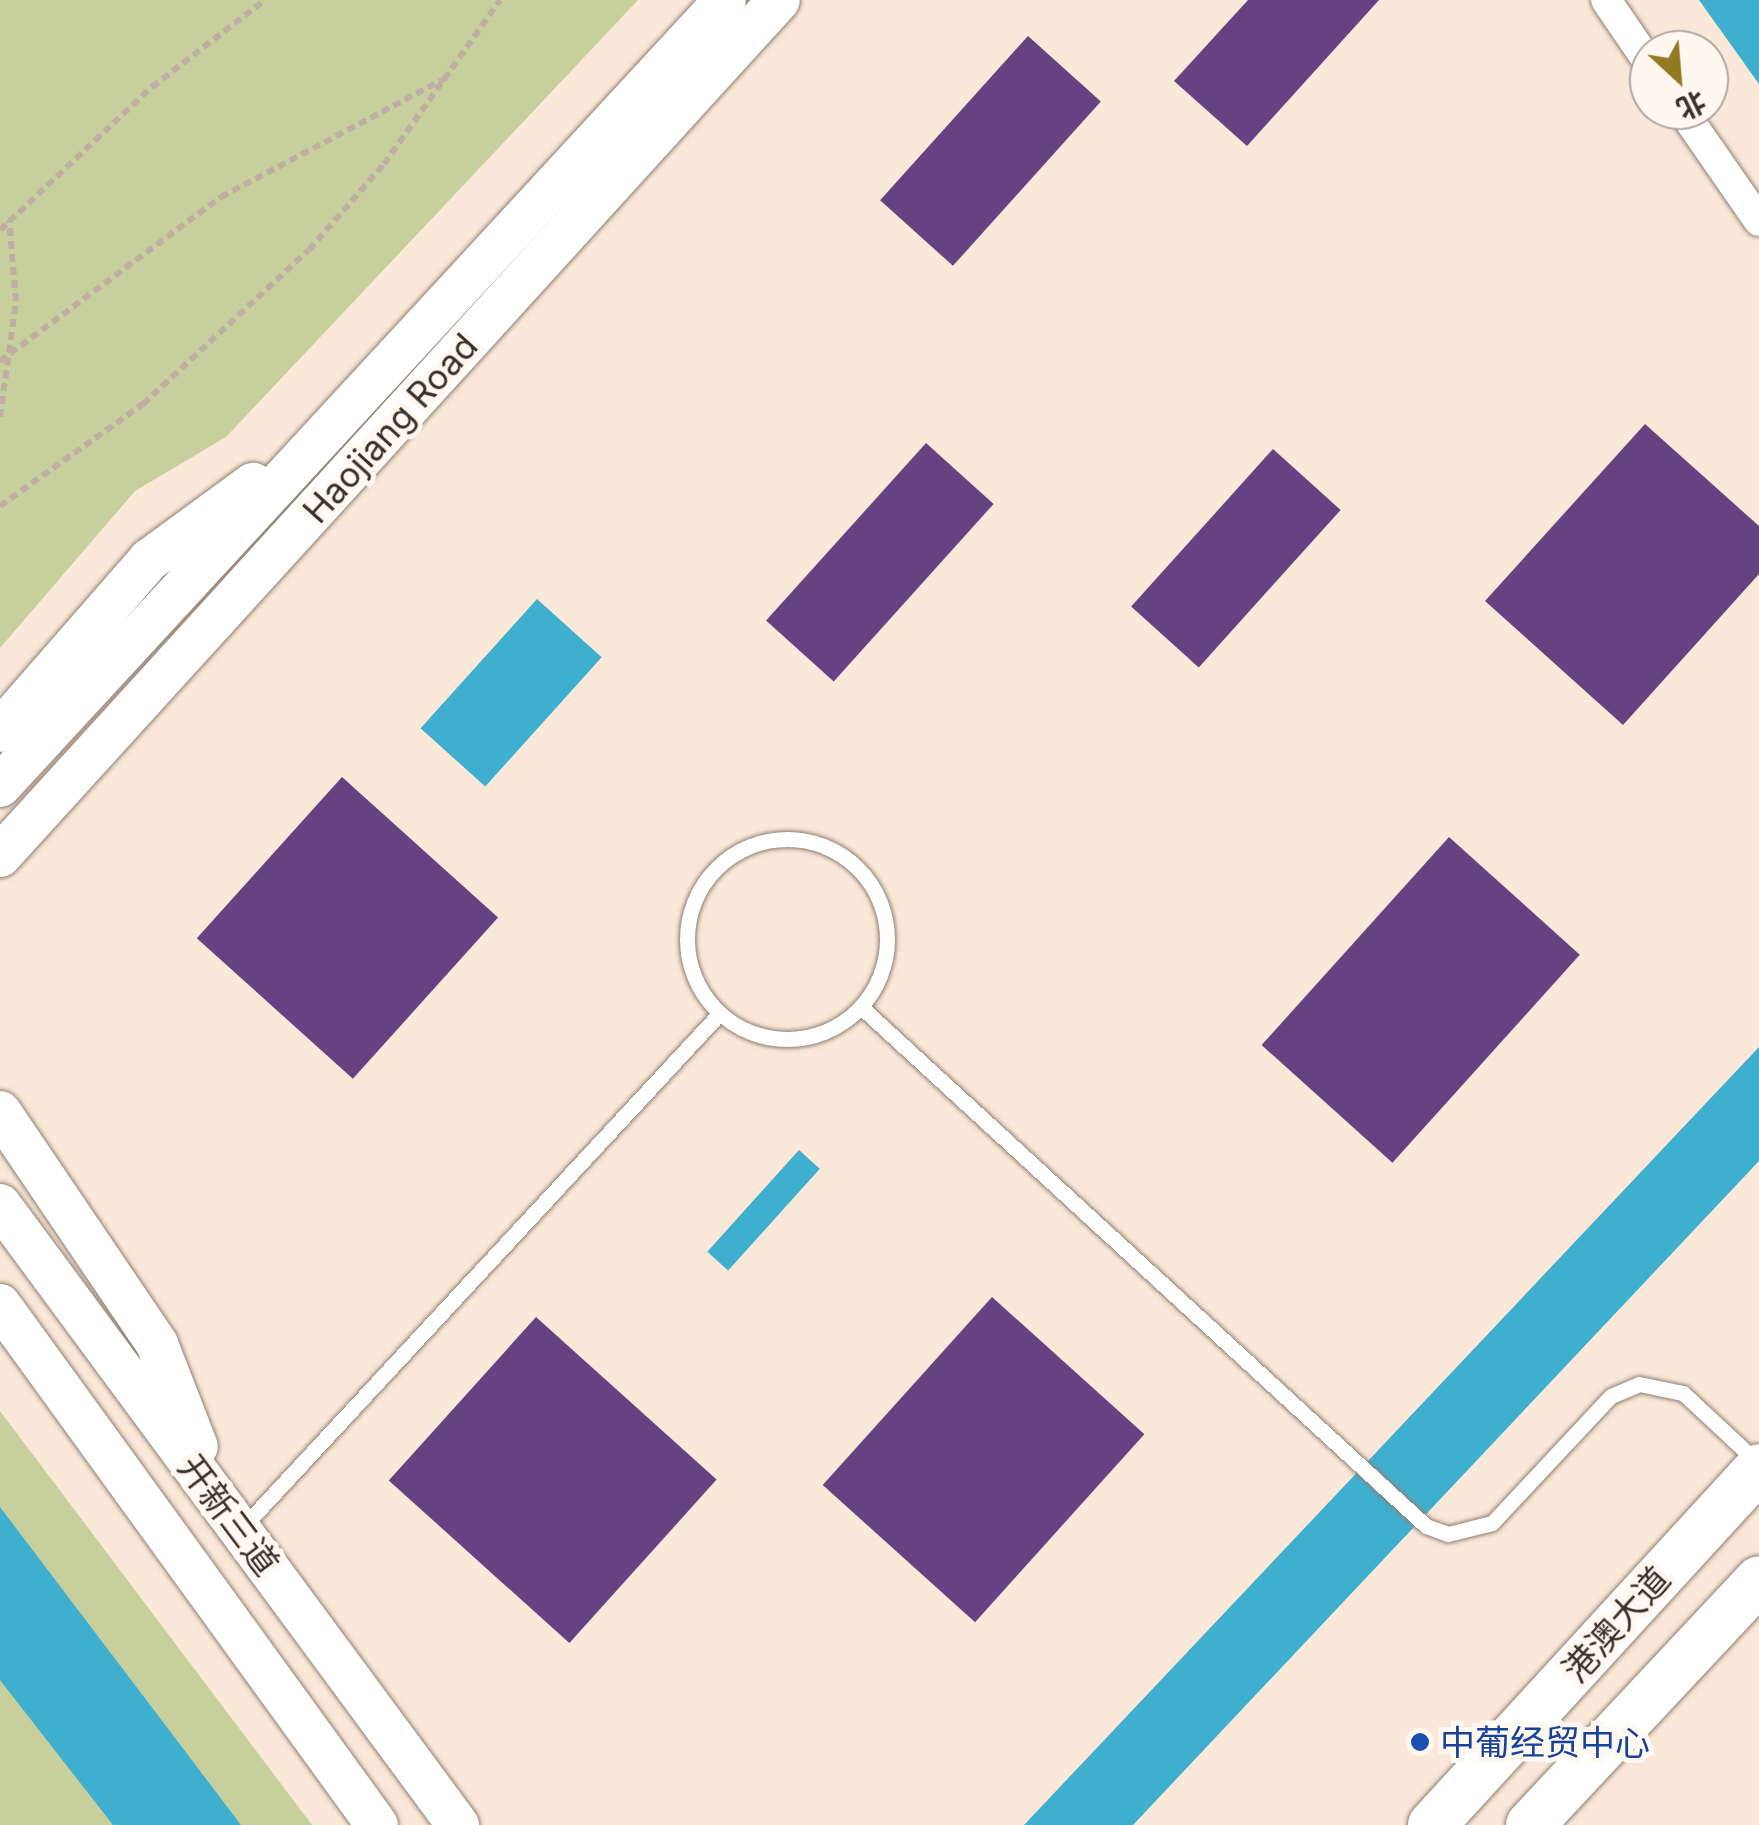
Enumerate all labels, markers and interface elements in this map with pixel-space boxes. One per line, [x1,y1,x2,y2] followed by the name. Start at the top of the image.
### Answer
[1629,30,1729,130] north arrow
[1671,84,1711,127] text: 北
[294,325,486,531] street label: Haojiang Road
[170,1446,288,1584] street label: 开新三道
[1554,1558,1678,1690] street label: 港澳大道
[1440,1721,1650,1763] place label: 中葡经贸中心
[1409,1731,1431,1753] marker: 中葡经贸中心

